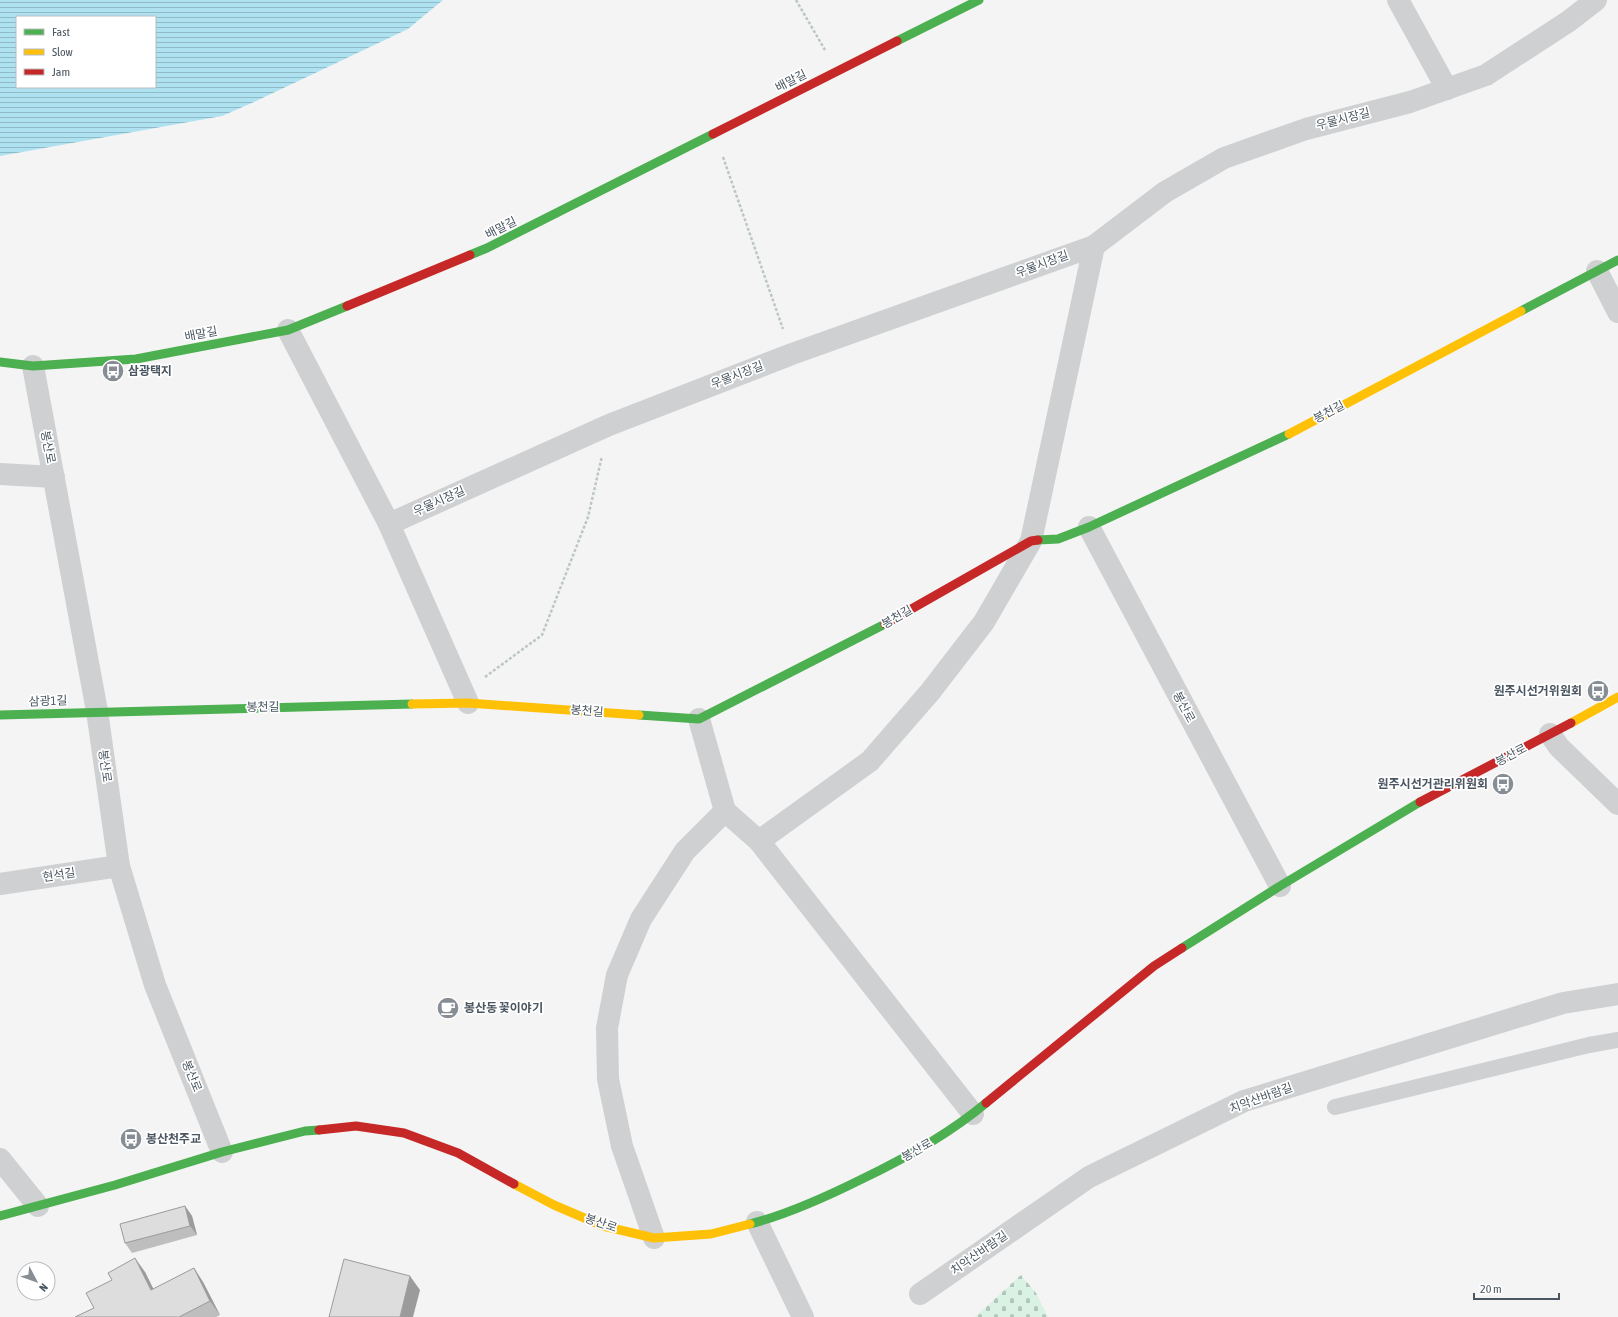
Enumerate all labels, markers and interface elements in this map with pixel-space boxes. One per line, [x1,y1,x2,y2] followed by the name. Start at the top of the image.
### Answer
[16,16,156,88] legend
[52,25,70,39] text: Fast
[52,45,73,59] text: Slow
[52,65,70,79] text: Jam
[773,67,809,95] street label: 배말길
[1315,106,1371,132] street label: 우물시장길
[483,214,519,242] street label: 배말길
[1014,248,1070,280] street label: 우물시장길
[183,324,219,344] street label: 배말길
[100,358,126,384] bus stop icon: 삼광택지
[709,359,765,391] street label: 우물시장길
[128,364,172,378] place label: 삼광택지
[1311,398,1347,426] street label: 봉천길
[38,429,58,465] street label: 봉산로
[411,483,467,519] street label: 우물시장길
[879,603,915,631] street label: 봉천길
[1585,678,1611,704] bus stop icon: 원주시선거위원회
[1494,684,1582,698] place label: 원주시선거위원회
[1170,689,1198,725] street label: 봉산로
[28,693,68,709] street label: 삼광1길
[246,700,280,714] street label: 봉천길
[570,703,604,719] street label: 봉천길
[1493,741,1529,769] street label: 봉산로
[96,749,114,783] street label: 봉산로
[1490,771,1516,797] bus stop icon: 원주시선거관리위원회
[1378,777,1488,791] place label: 원주시선거관리위원회
[42,865,76,885] street label: 현석길
[435,995,461,1021] cafe icon: 봉산동 꽃이야기
[464,1001,543,1015] place label: 봉산동 꽃이야기
[179,1058,205,1094] street label: 봉산로
[1227,1080,1295,1116] street label: 치악산바람길
[118,1126,144,1152] bus stop icon: 봉산천주교
[146,1132,201,1146] place label: 봉산천주교
[899,1136,935,1164] street label: 봉산로
[583,1211,619,1235] street label: 봉산로
[948,1228,1010,1278] street label: 치악산바람길
[16,1261,56,1301] north arrow
[1474,1275,1559,1301] scale bar
[37,1281,50,1294] text: N
[1480,1282,1502,1296] text: 20 m

